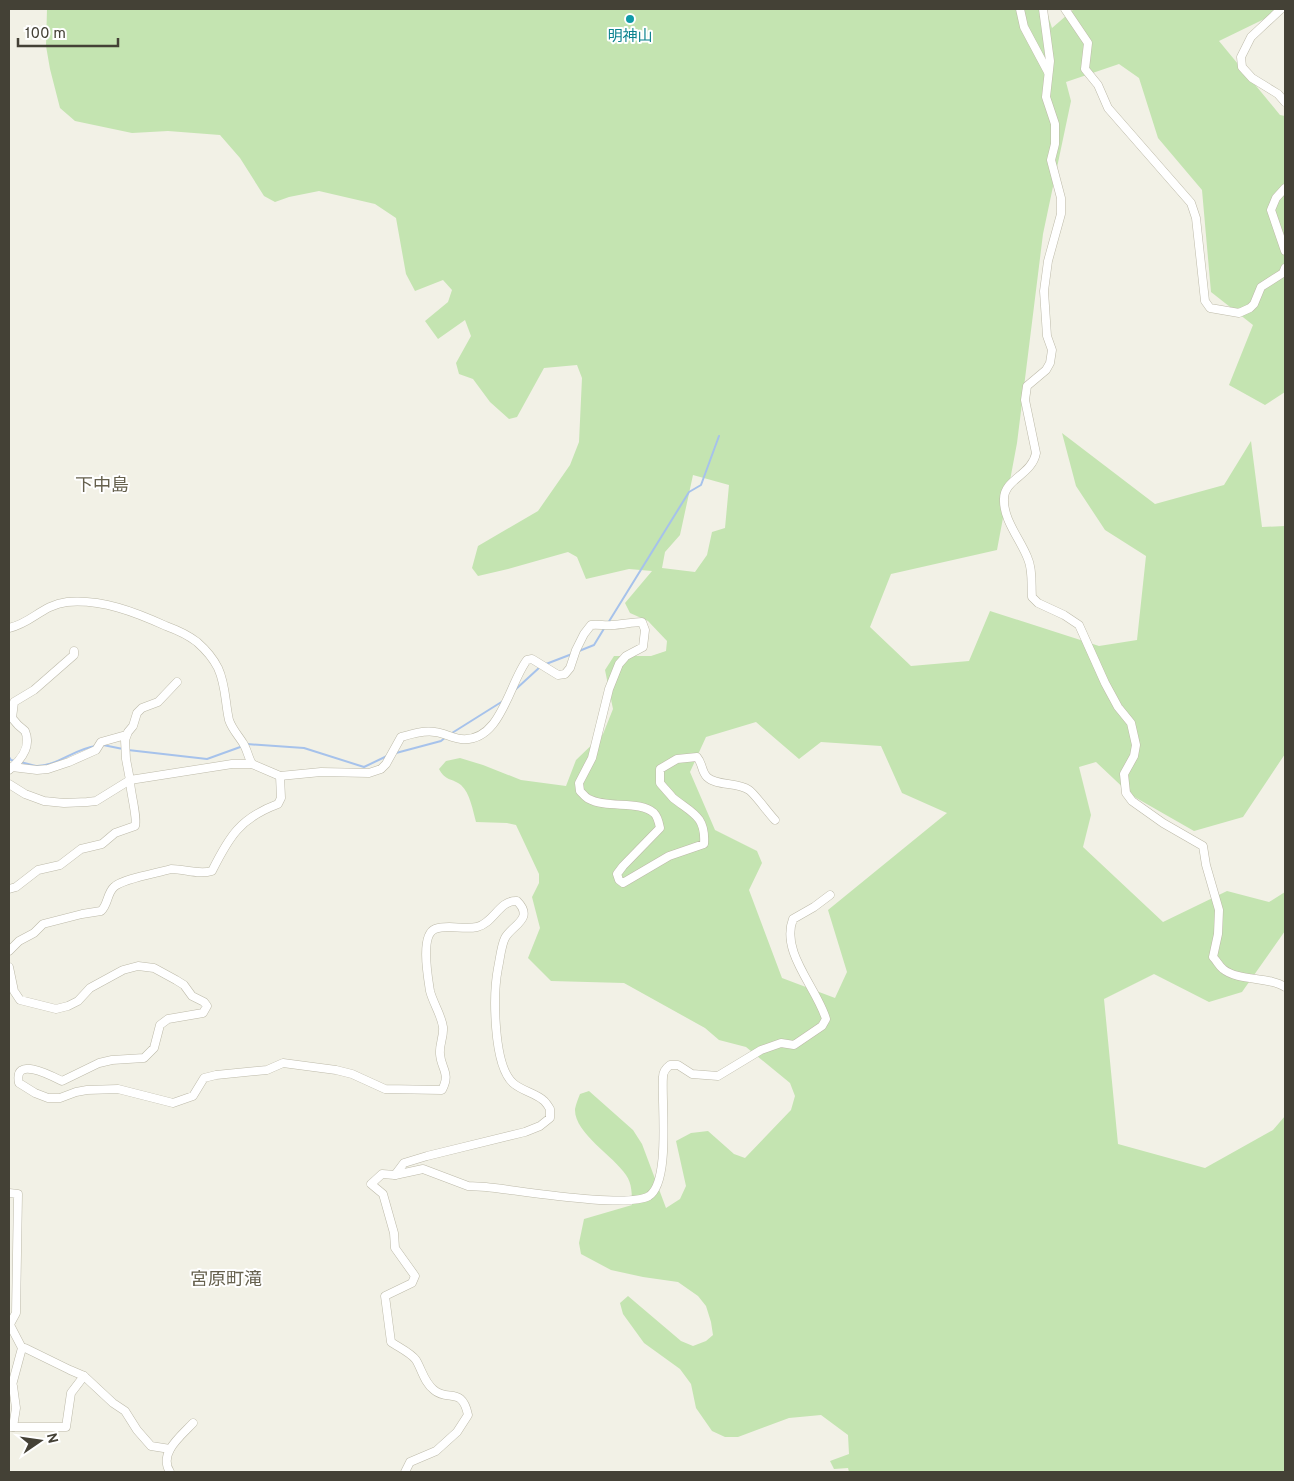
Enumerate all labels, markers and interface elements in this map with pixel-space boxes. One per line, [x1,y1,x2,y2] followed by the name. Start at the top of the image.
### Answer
[624,13,636,25] marker: 明神山
[18,15,118,47] scale bar
[25,25,66,44] text: 100 m
[607,28,653,47] place label: 明神山
[75,475,129,498] district label: 下中島
[190,1269,262,1292] district label: 宮原町滝
[15,1416,65,1466] north arrow
[42,1432,61,1445] text: N

